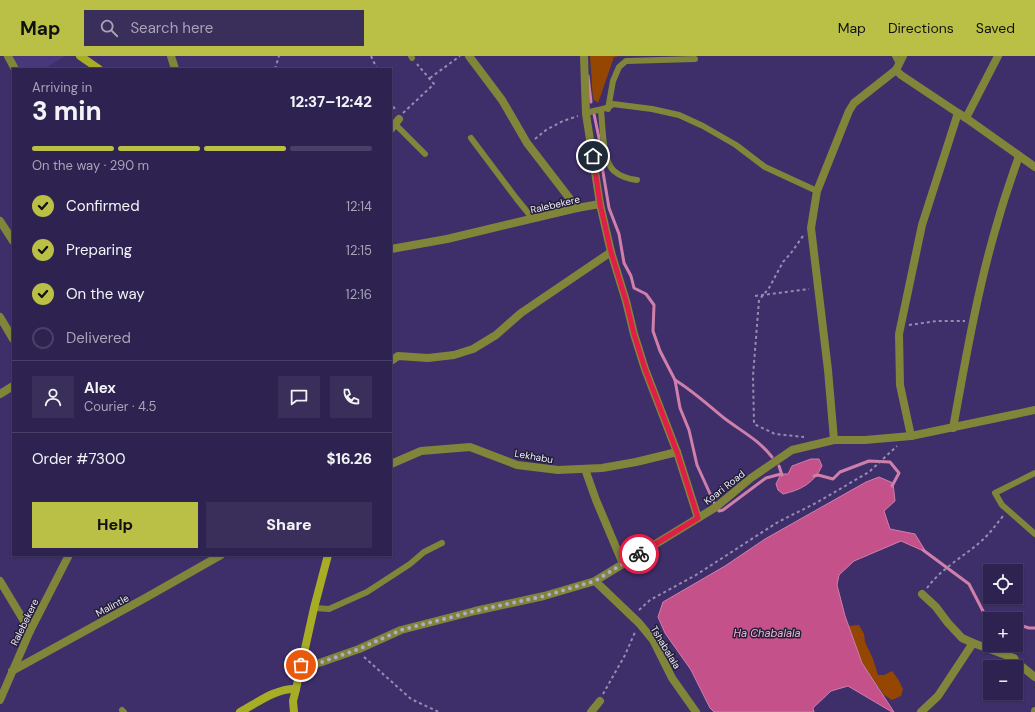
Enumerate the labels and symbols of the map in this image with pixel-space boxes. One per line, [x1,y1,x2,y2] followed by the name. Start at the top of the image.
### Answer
[576,139,610,173] pin
[529,192,582,217] street label: Ralebekere
[514,447,554,466] street label: Lekhabu
[701,467,748,508] street label: Koari Road
[619,534,659,574] courier
[93,591,131,620] street label: Malintle
[8,596,42,648] street label: Ralebekere
[648,623,684,671] street label: Tshabalala
[734,626,800,640] water label: Ha Chabalala
[284,648,318,682] pin

